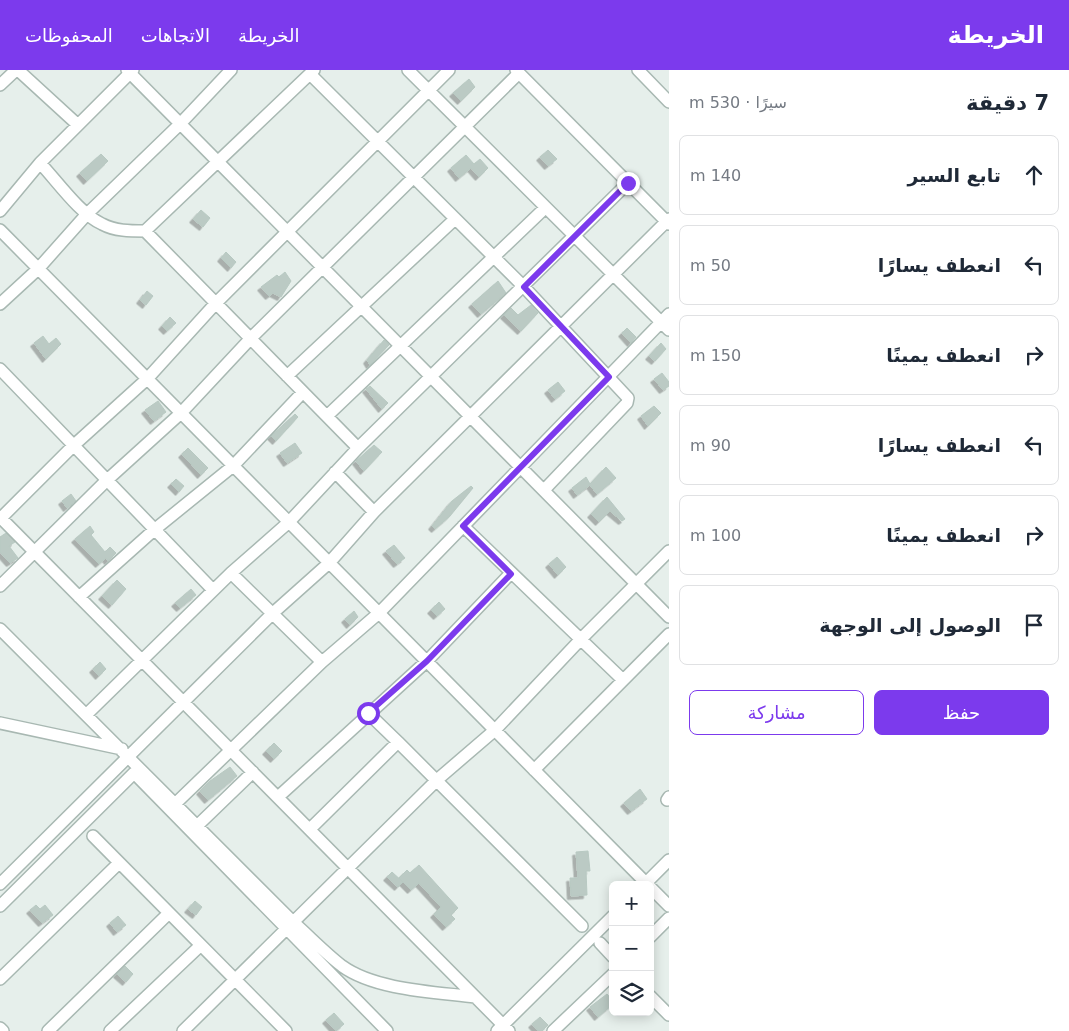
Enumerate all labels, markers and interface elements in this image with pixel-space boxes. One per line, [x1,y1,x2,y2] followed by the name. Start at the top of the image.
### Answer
[948,21,1044,49] text: الخريطة
[25,25,113,46] text: المحفوظات
[141,25,210,46] text: الاتجاهات
[238,25,299,46] text: الخريطة
[966,91,1049,115] text: 7 دقيقة
[689,93,787,112] text: سيرًا · 530 m
[1020,161,1048,189] icon: ahead
[907,164,1001,186] text: تابع السير
[690,166,741,185] text: 140 m
[617,172,640,195] route end
[1020,251,1048,279] icon: left
[878,254,1001,276] text: انعطف يسارًا
[690,256,731,275] text: 50 m
[1020,341,1048,369] icon: right
[886,344,1001,366] text: انعطف يمينًا
[690,346,741,365] text: 150 m
[1020,431,1048,459] icon: left
[878,434,1001,456] text: انعطف يسارًا
[690,436,731,455] text: 90 m
[1020,521,1048,549] icon: right
[886,524,1001,546] text: انعطف يمينًا
[690,526,741,545] text: 100 m
[1020,611,1048,639] icon: arrive
[819,614,1001,636] text: الوصول إلى الوجهة
[689,690,864,735] button: مشاركة
[874,690,1049,735] button: حفظ
[357,702,380,725] route start
[609,881,654,1016] map controls
[609,881,654,926] button: +
[609,926,654,971] button: −
[609,971,654,1016] button: layers

